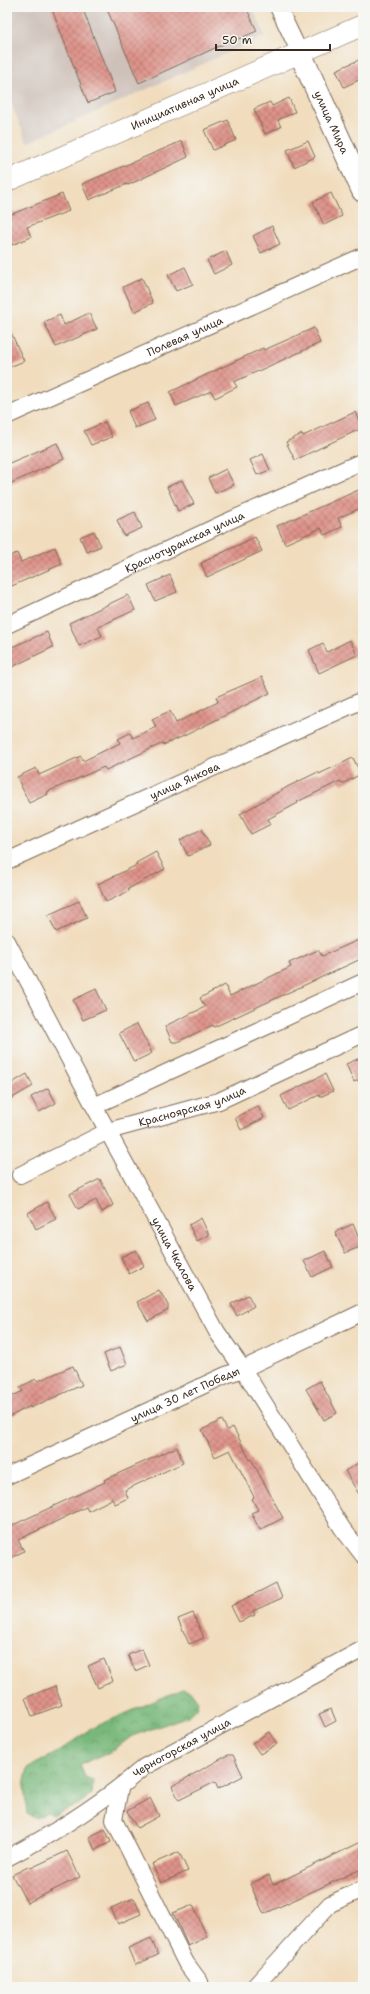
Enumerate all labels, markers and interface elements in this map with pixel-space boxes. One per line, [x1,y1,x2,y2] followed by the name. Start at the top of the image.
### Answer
[216,26,330,52] scale bar
[222,32,252,48] text: 50 m
[128,73,241,133] street label: Инициативная улица
[311,88,353,156] street label: улица Мира
[144,312,225,360] street label: Полевая улица
[122,507,247,576] street label: Краснотуранская улица
[147,758,222,803] street label: улица Янкова
[137,1082,248,1130] street label: Красноярская улица
[148,1215,201,1294] street label: улица Чкалова
[128,1363,242,1426] street label: улица 30 лет Победы
[129,1714,233,1781] street label: Черногорская улица

